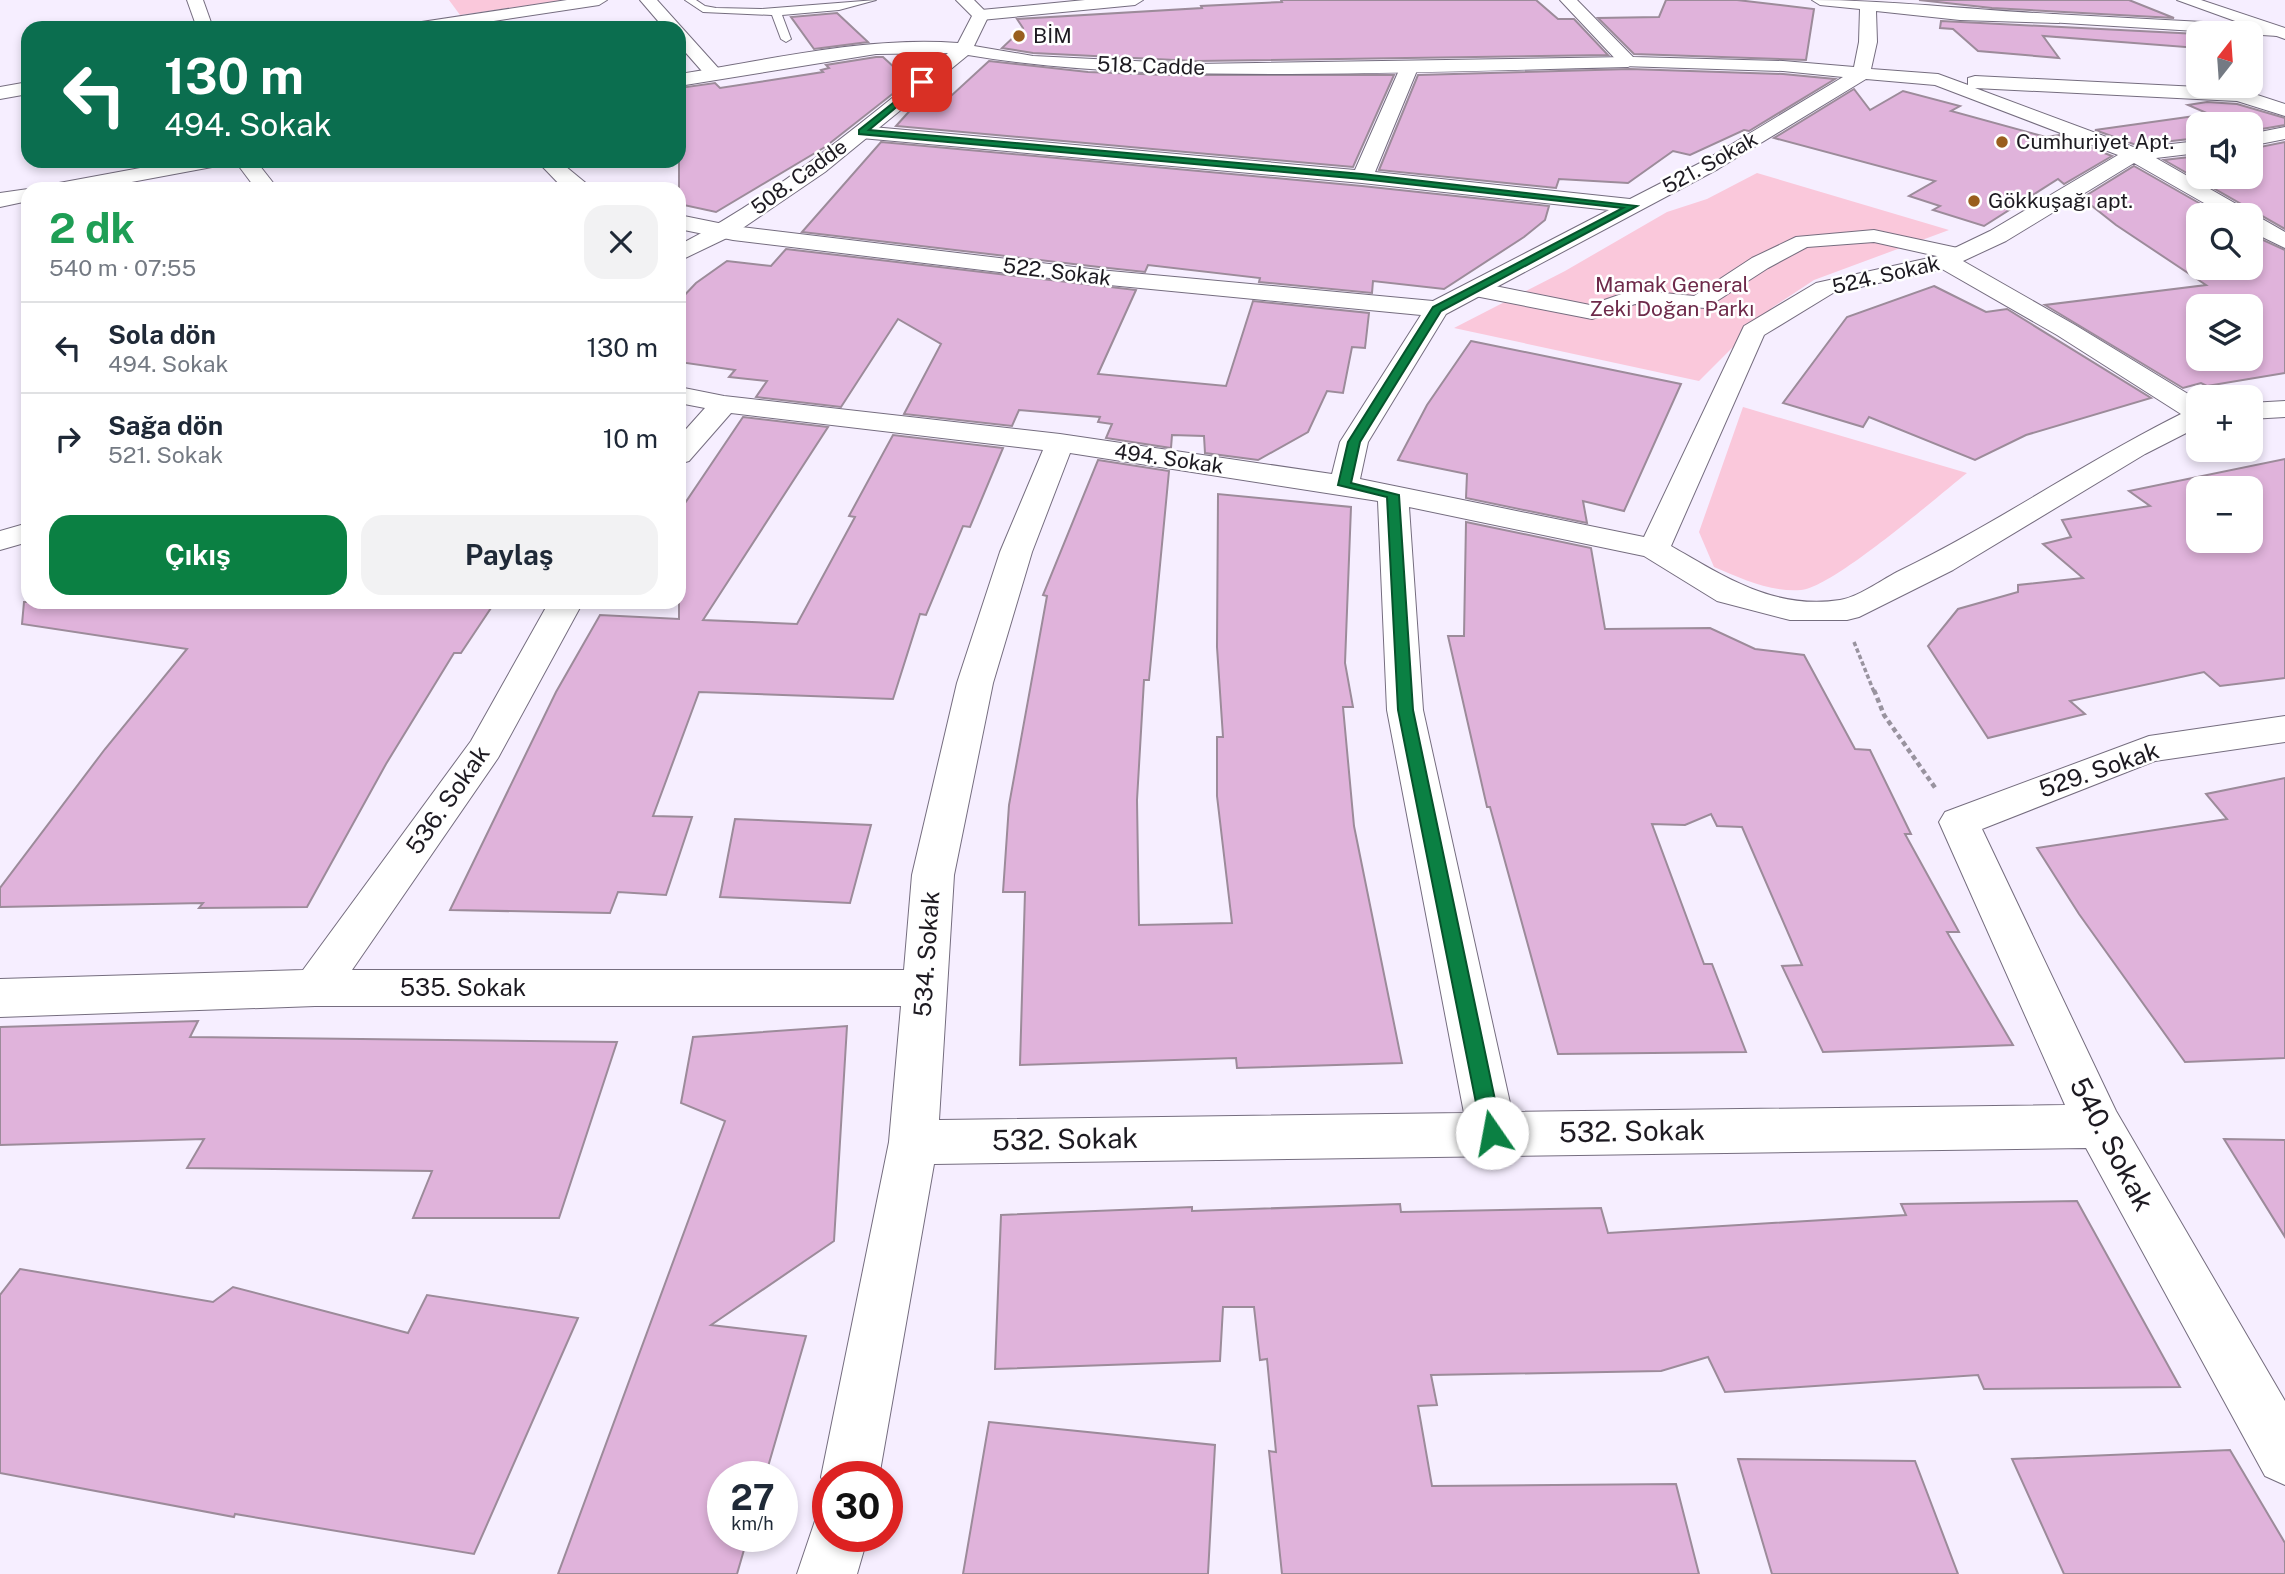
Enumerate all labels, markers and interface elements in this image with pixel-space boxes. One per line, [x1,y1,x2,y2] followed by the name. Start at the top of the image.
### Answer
[2186,21,2263,98] north arrow
[2186,21,2263,553] map controls
[1033,23,1072,48] place label: BİM
[1011,28,1027,44] marker: BİM
[164,47,304,105] text: 130 m
[49,49,140,140] icon: left
[1097,51,1206,80] street label: 518. Cadde
[892,52,952,112] pin
[903,63,941,101] icon: arrive
[164,106,332,143] text: 494. Sokak
[2186,112,2263,189] button: sound
[1658,126,1762,199] street label: 521. Sokak
[2016,129,2174,154] place label: Cumhuriyet Apt.
[746,133,851,220] street label: 508. Cadde
[1994,134,2010,150] marker: Cumhuriyet Apt.
[1988,188,2133,213] place label: Gökkuşağı apt.
[1966,193,1982,209] marker: Gökkuşağı apt.
[49,203,135,252] text: 2 dk
[2186,203,2263,280] button: search
[584,205,658,279] button: close
[1830,250,1942,299] street label: 524. Sokak
[1001,252,1113,291] street label: 522. Sokak
[49,254,196,281] text: 540 m · 07:55
[1590,272,1754,321] park label: Mamak General Zeki Doğan Parkı
[2186,294,2263,371] button: layers
[108,319,216,350] text: Sola dön
[49,329,87,367] icon: left
[586,332,658,363] text: 130 m
[108,350,229,377] text: 494. Sokak
[2186,385,2263,462] button: +
[108,410,223,441] text: Sağa dön
[49,420,87,458] icon: right
[603,423,658,454] text: 10 m
[1113,438,1225,479] street label: 494. Sokak
[108,441,223,468] text: 521. Sokak
[2186,476,2263,553] button: −
[49,515,347,595] button: Çıkış
[361,515,658,595] button: Paylaş
[2035,735,2162,803] street label: 529. Sokak
[400,740,495,859] street label: 536. Sokak
[908,890,944,1018] street label: 534. Sokak
[400,973,526,1001] street label: 535. Sokak
[2063,1071,2161,1216] street label: 540. Sokak
[1455,1096,1529,1170] position arrow
[1559,1113,1705,1148] street label: 532. Sokak
[992,1121,1138,1156] street label: 532. Sokak
[812,1461,903,1552] speed limit sign: 30
[730,1477,775,1518] text: 27
[731,1513,774,1534] text: km/h

